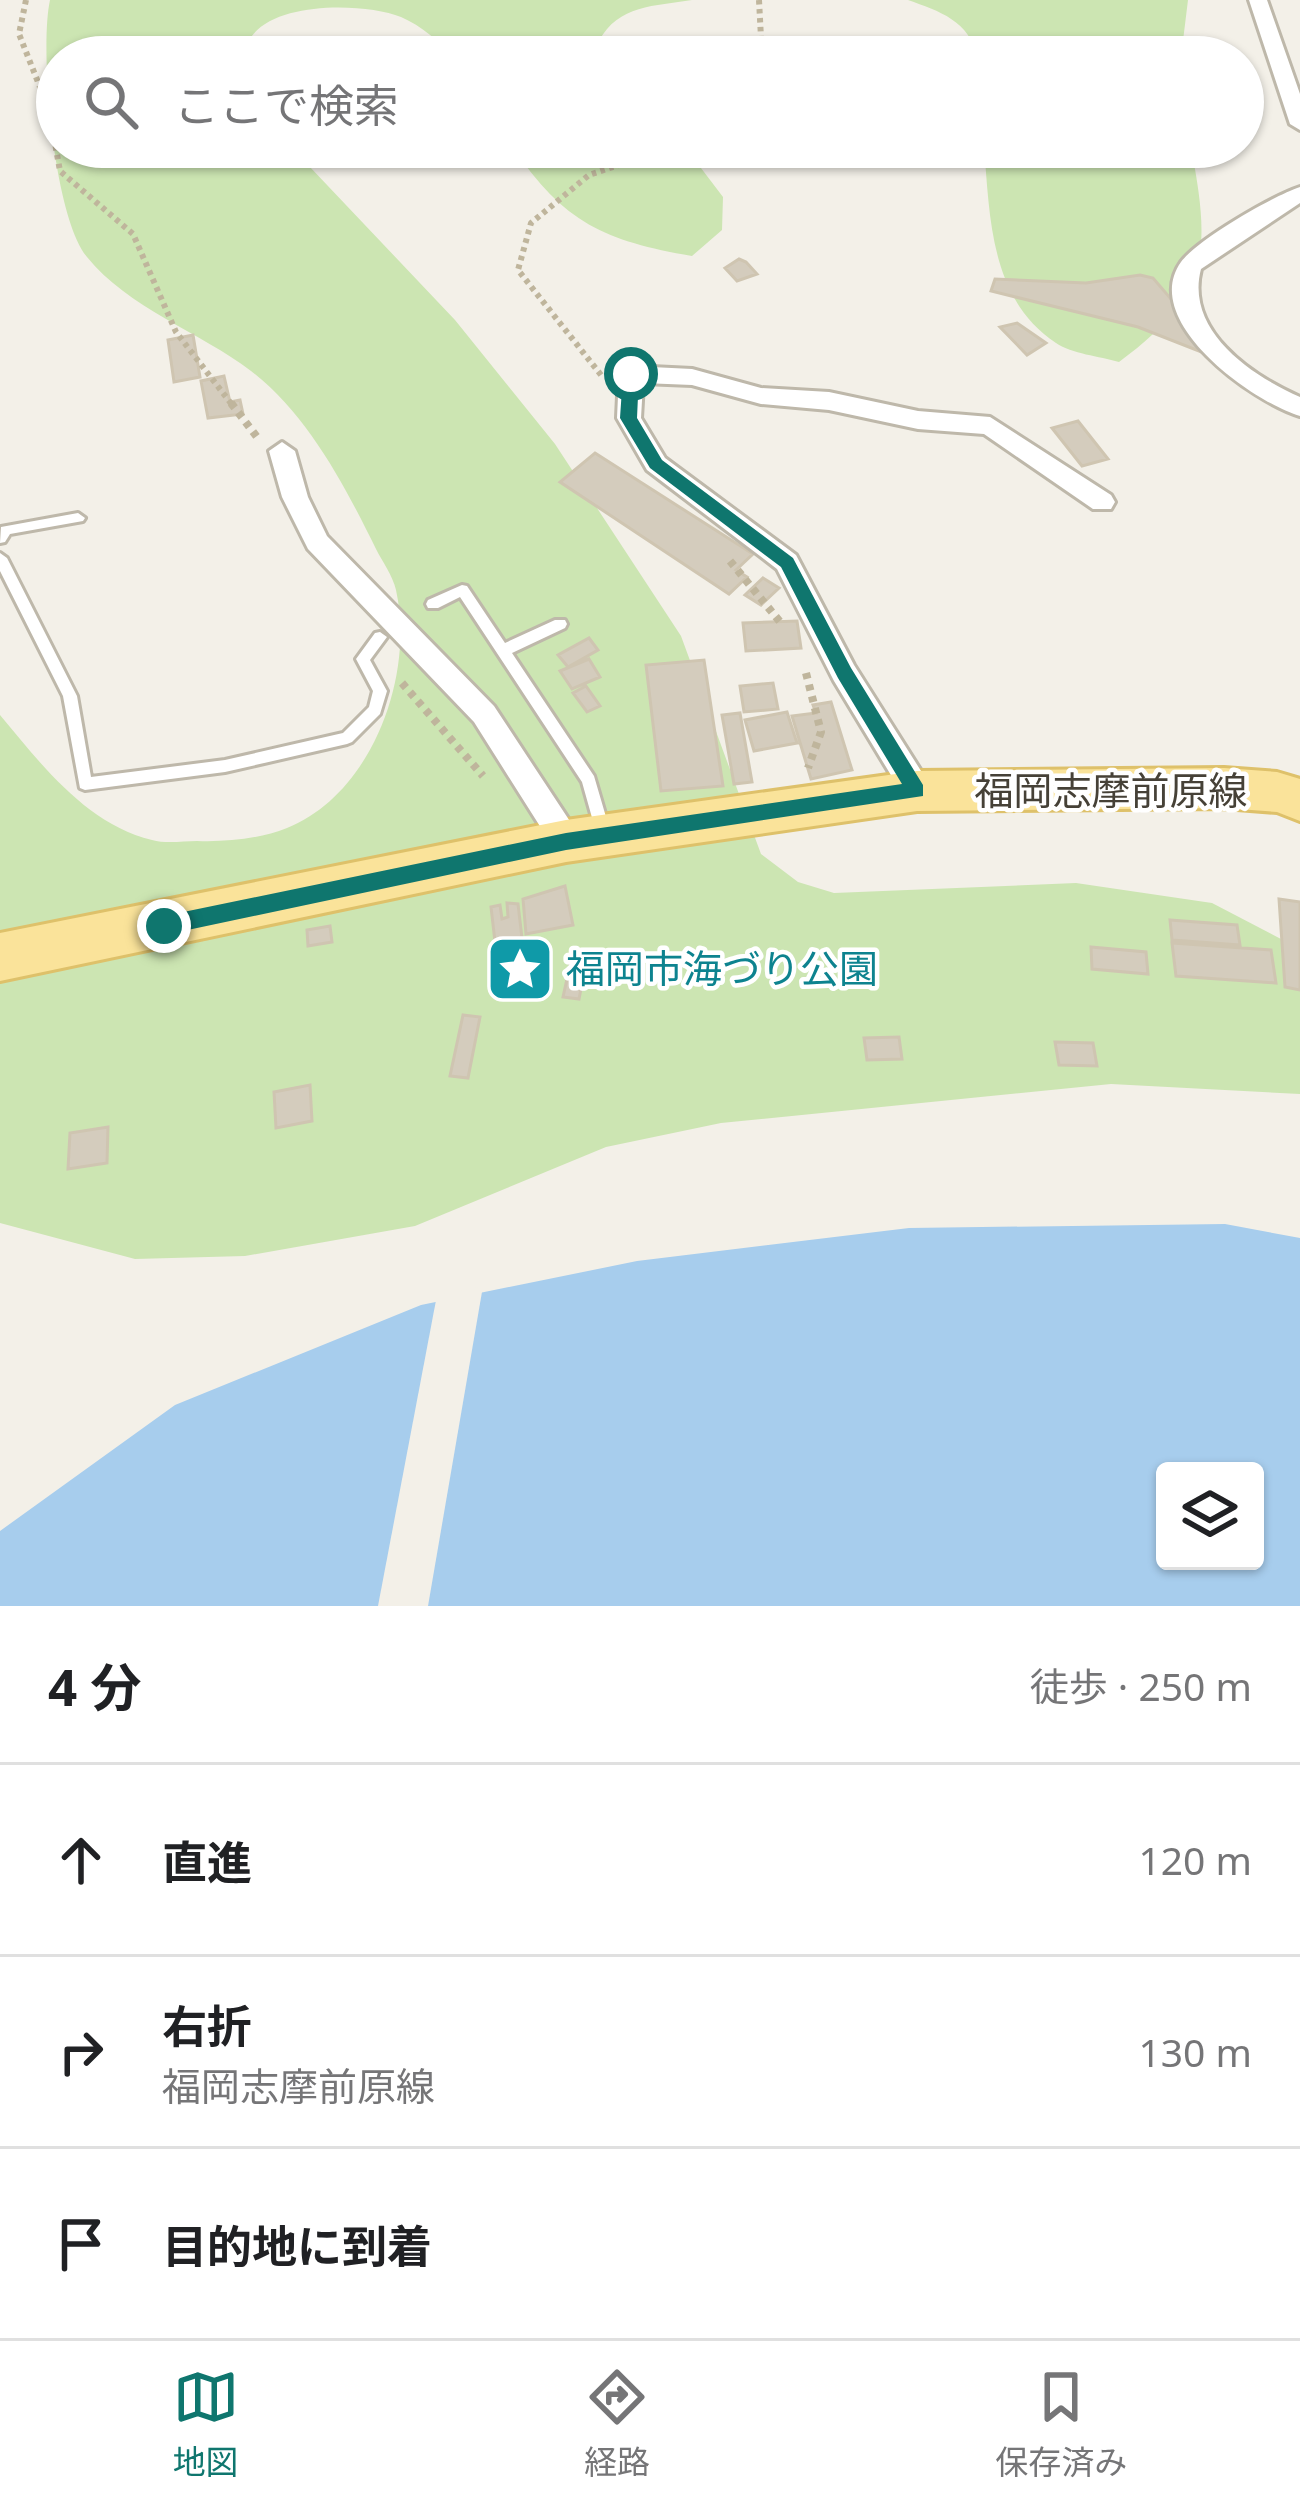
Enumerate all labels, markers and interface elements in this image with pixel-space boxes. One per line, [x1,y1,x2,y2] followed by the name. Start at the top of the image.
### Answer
[36,36,1264,168] search box
[78,69,144,135] icon: search
[174,74,399,135] text: ここで検索
[604,347,658,401] route start
[974,763,1248,816] street label: 福岡志摩前原線
[137,899,191,953] route end
[485,934,555,1004] place icon: 福岡市海づり公園
[566,941,878,994] place label: 福岡市海づり公園
[1156,1462,1264,1570] map controls
[1156,1462,1264,1570] button: layers
[48,1651,141,1721] text: 4 分
[1030,1659,1252,1712] text: 徒歩 · 250 m
[48,1827,114,1893] icon: ahead
[162,1831,252,1892] text: 直進
[1138,1833,1252,1886] text: 120 m
[162,1995,252,2056] text: 右折
[48,2019,114,2085] icon: right
[1138,2025,1252,2078] text: 130 m
[162,2059,435,2112] text: 福岡志摩前原線
[48,2211,114,2277] icon: arrive
[162,2215,432,2276] text: 目的地に到着
[173,2364,239,2484] tab: 地図
[584,2364,650,2484] tab: 経路
[995,2364,1127,2484] tab: 保存済み

